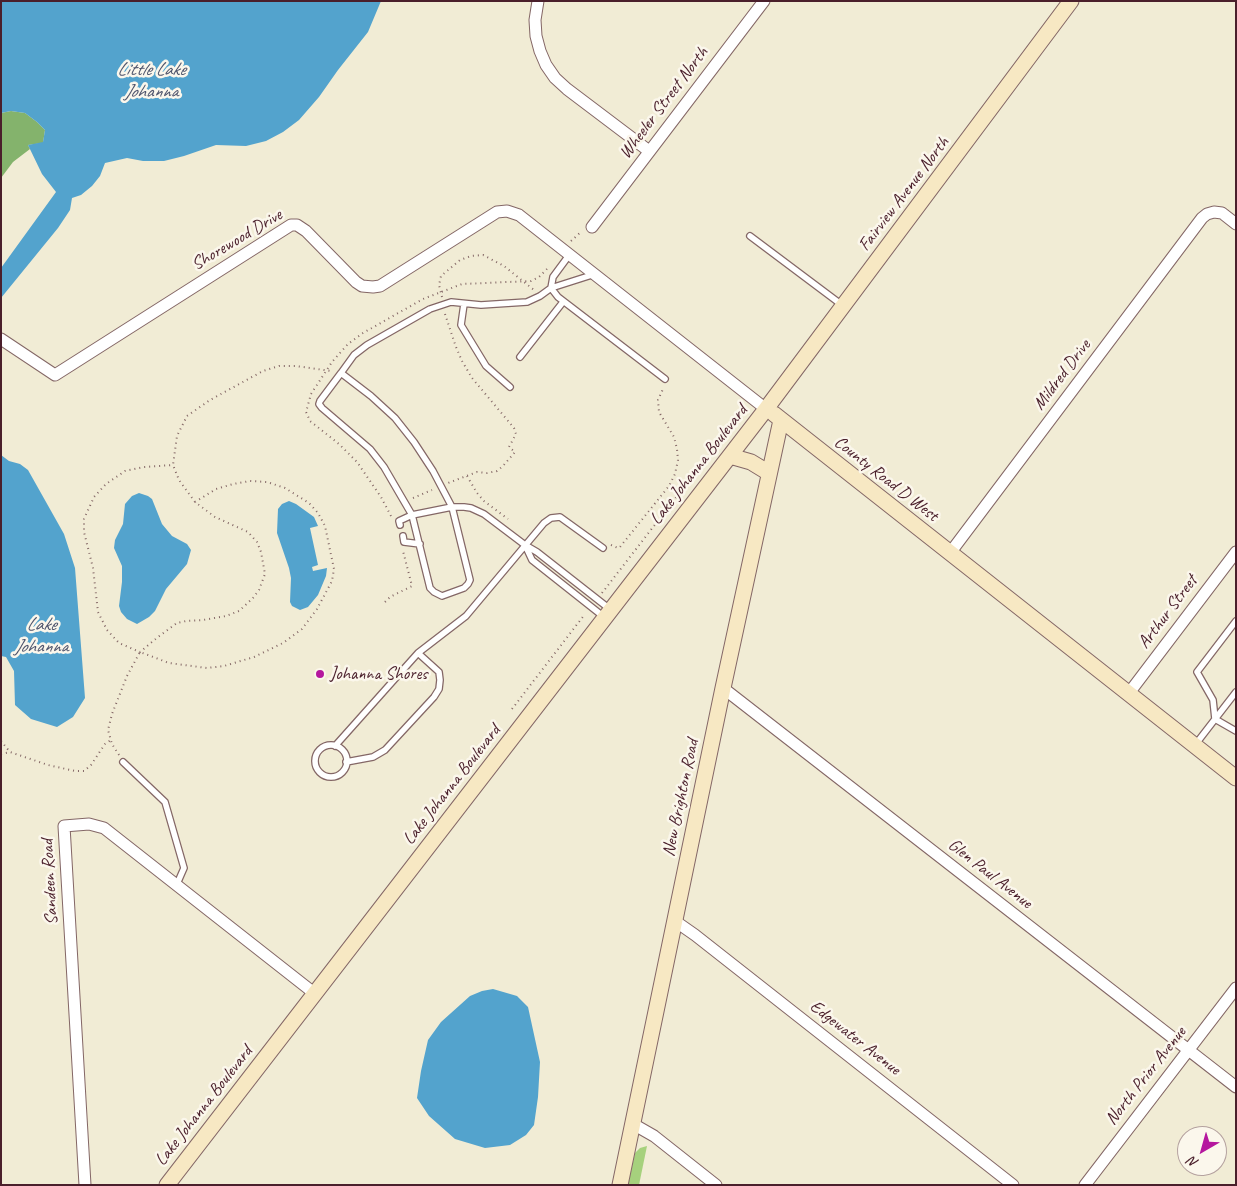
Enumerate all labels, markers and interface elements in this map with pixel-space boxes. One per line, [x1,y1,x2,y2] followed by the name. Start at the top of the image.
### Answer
[615,43,713,163] street label: Wheeler Street North
[117,59,185,103] water label: Little Lake Johanna
[854,133,954,255] street label: Fairview Avenue North
[188,204,286,276] street label: Shorewood Drive
[1028,335,1096,415] street label: Mildred Drive
[646,401,752,529] street label: Lake Johanna Boulevard
[830,432,942,526] street label: County Road D West
[1133,571,1203,653] street label: Arthur Street
[14,614,68,658] water label: Lake Johanna
[330,663,427,685] place label: Johanna Shores
[314,668,326,680] marker: Johanna Shores
[399,721,505,849] street label: Lake Johanna Boulevard
[658,737,704,859] street label: New Brighton Road
[943,834,1037,914] street label: Glen Paul Avenue
[37,839,63,925] street label: Sandeen Road
[805,996,905,1080] street label: Edgewater Avenue
[1101,1022,1191,1130] street label: North Prior Avenue
[151,1042,257,1170] street label: Lake Johanna Boulevard
[1177,1126,1227,1176] north arrow
[1184,1153,1202,1172] text: N

